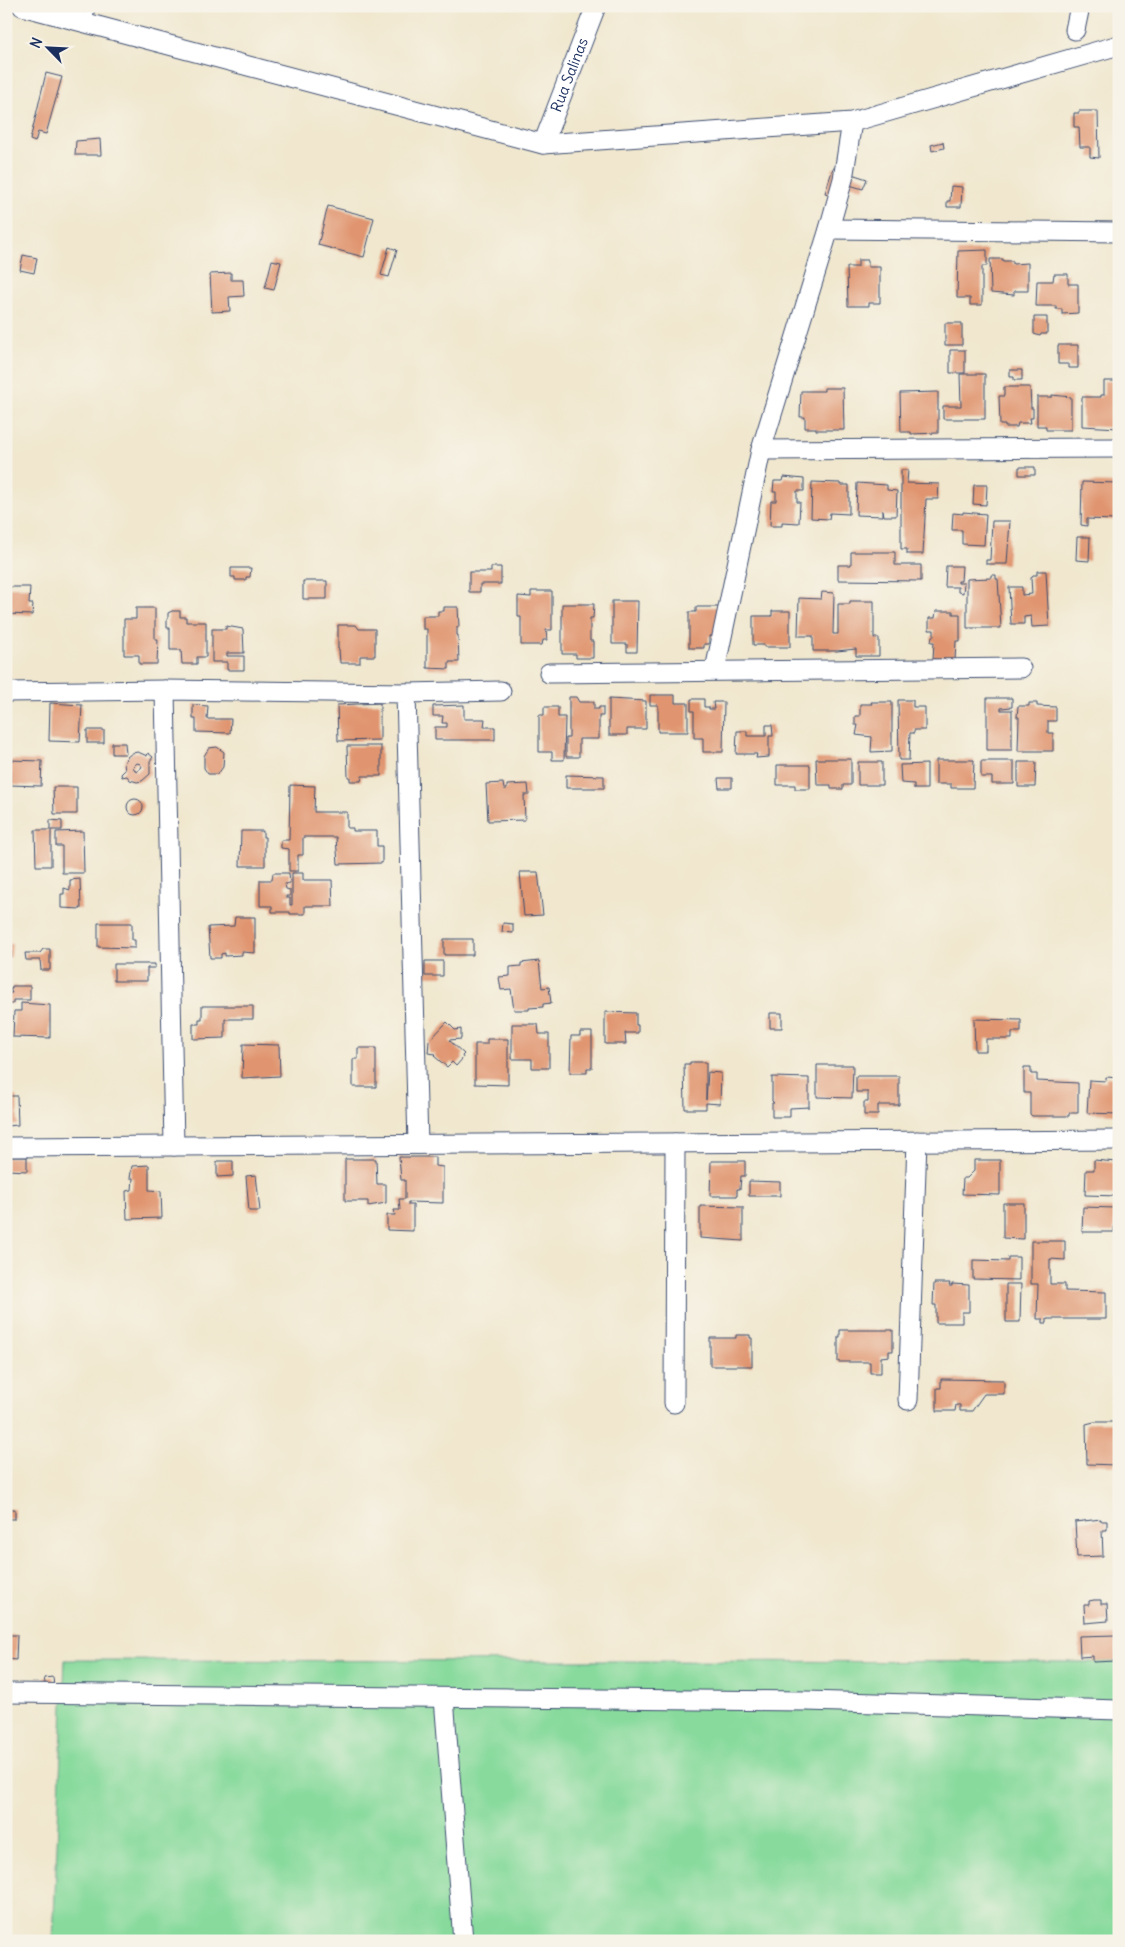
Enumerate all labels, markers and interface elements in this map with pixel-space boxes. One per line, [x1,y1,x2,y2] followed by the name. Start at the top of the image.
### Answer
[22,22,72,72] north arrow
[26,35,46,51] text: N
[546,35,592,115] street label: Rua Salinas

